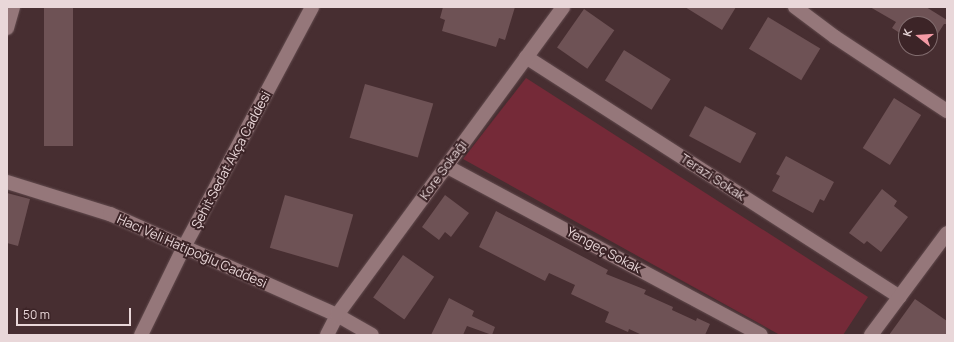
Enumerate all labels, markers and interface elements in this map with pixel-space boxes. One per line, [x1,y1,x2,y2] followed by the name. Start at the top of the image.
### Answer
[898,16,938,56] north arrow
[899,27,915,38] text: K
[188,89,274,231] street label: Şehit Sedat Akça Caddesi
[416,137,470,203] street label: Kore Sokağı
[678,150,748,204] street label: Terazi Sokak
[115,211,269,291] street label: Hacı Veli Hatipoğlu Caddesi
[564,224,644,276] street label: Yengeç Sokak
[18,300,133,326] scale bar
[23,306,50,323] text: 50 m

